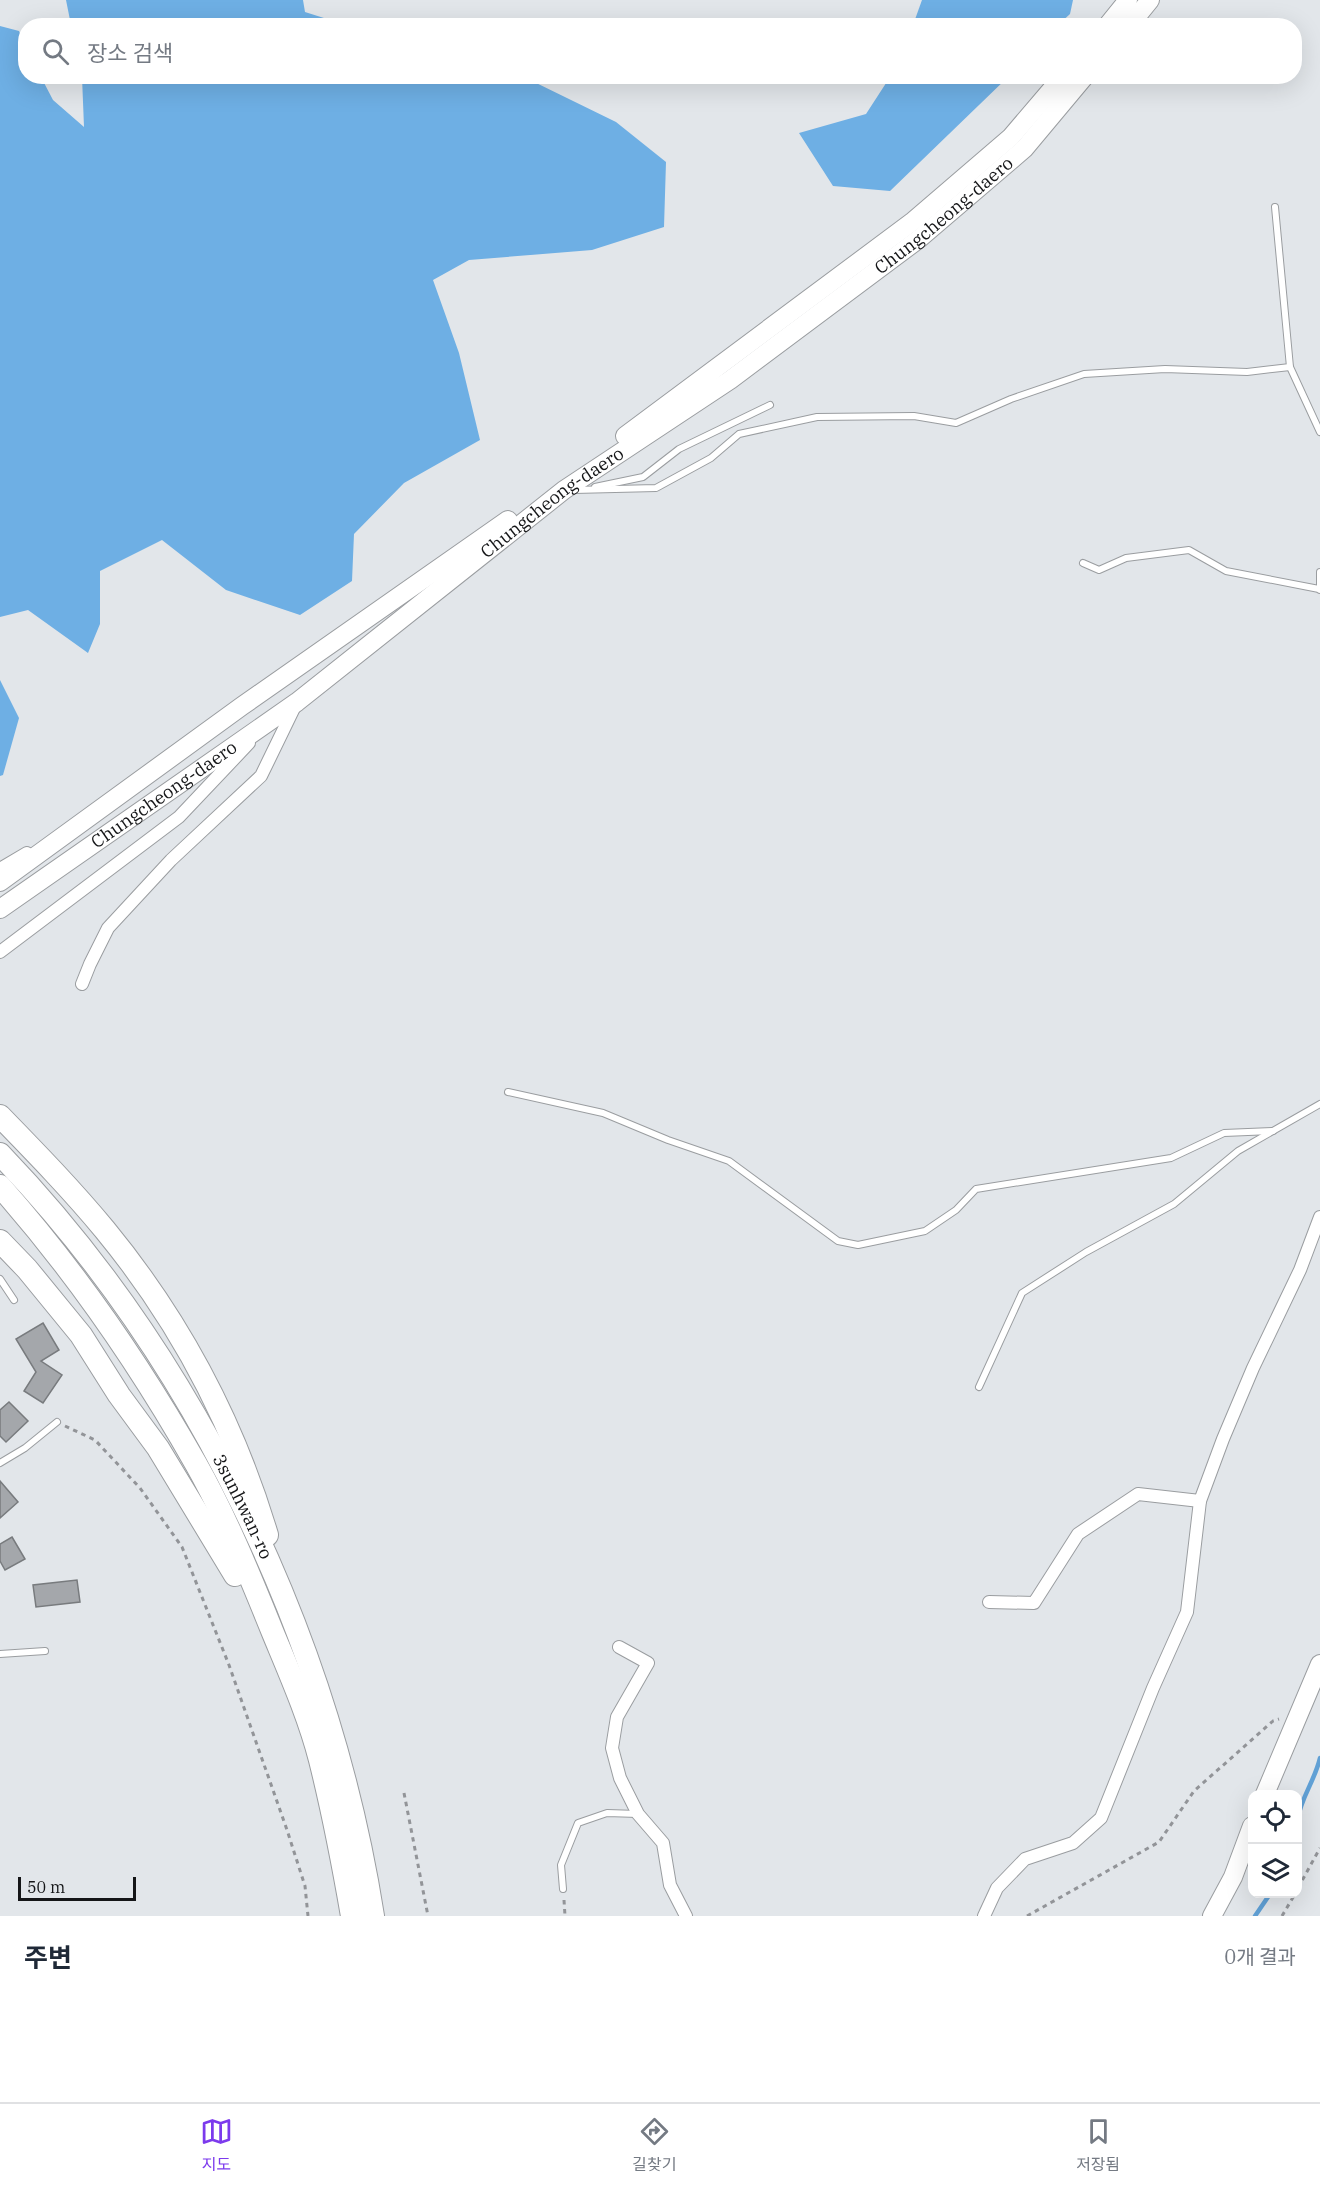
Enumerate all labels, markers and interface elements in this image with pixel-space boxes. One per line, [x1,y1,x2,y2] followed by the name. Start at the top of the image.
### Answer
[18,18,1302,84] search box
[39,35,72,68] icon: search
[87,38,173,67] text: 장소 검색
[870,151,1018,279] street label: Chungcheong-daero
[476,442,628,563] street label: Chungcheong-daero
[86,735,241,853] street label: Chungcheong-daero
[208,1450,278,1563] street label: 3sunhwan-ro
[1248,1790,1302,1898] map controls
[1248,1790,1302,1844] button: locate
[1248,1844,1302,1898] button: layers
[18,1874,136,1902] scale bar
[27,1877,65,1897] text: 50 m
[24,1940,72,1974] text: 주변
[1224,1943,1296,1970] text: 0개 결과
[200,2115,233,2175] tab: 지도
[632,2115,676,2175] tab: 길찾기
[1076,2115,1120,2175] tab: 저장됨

